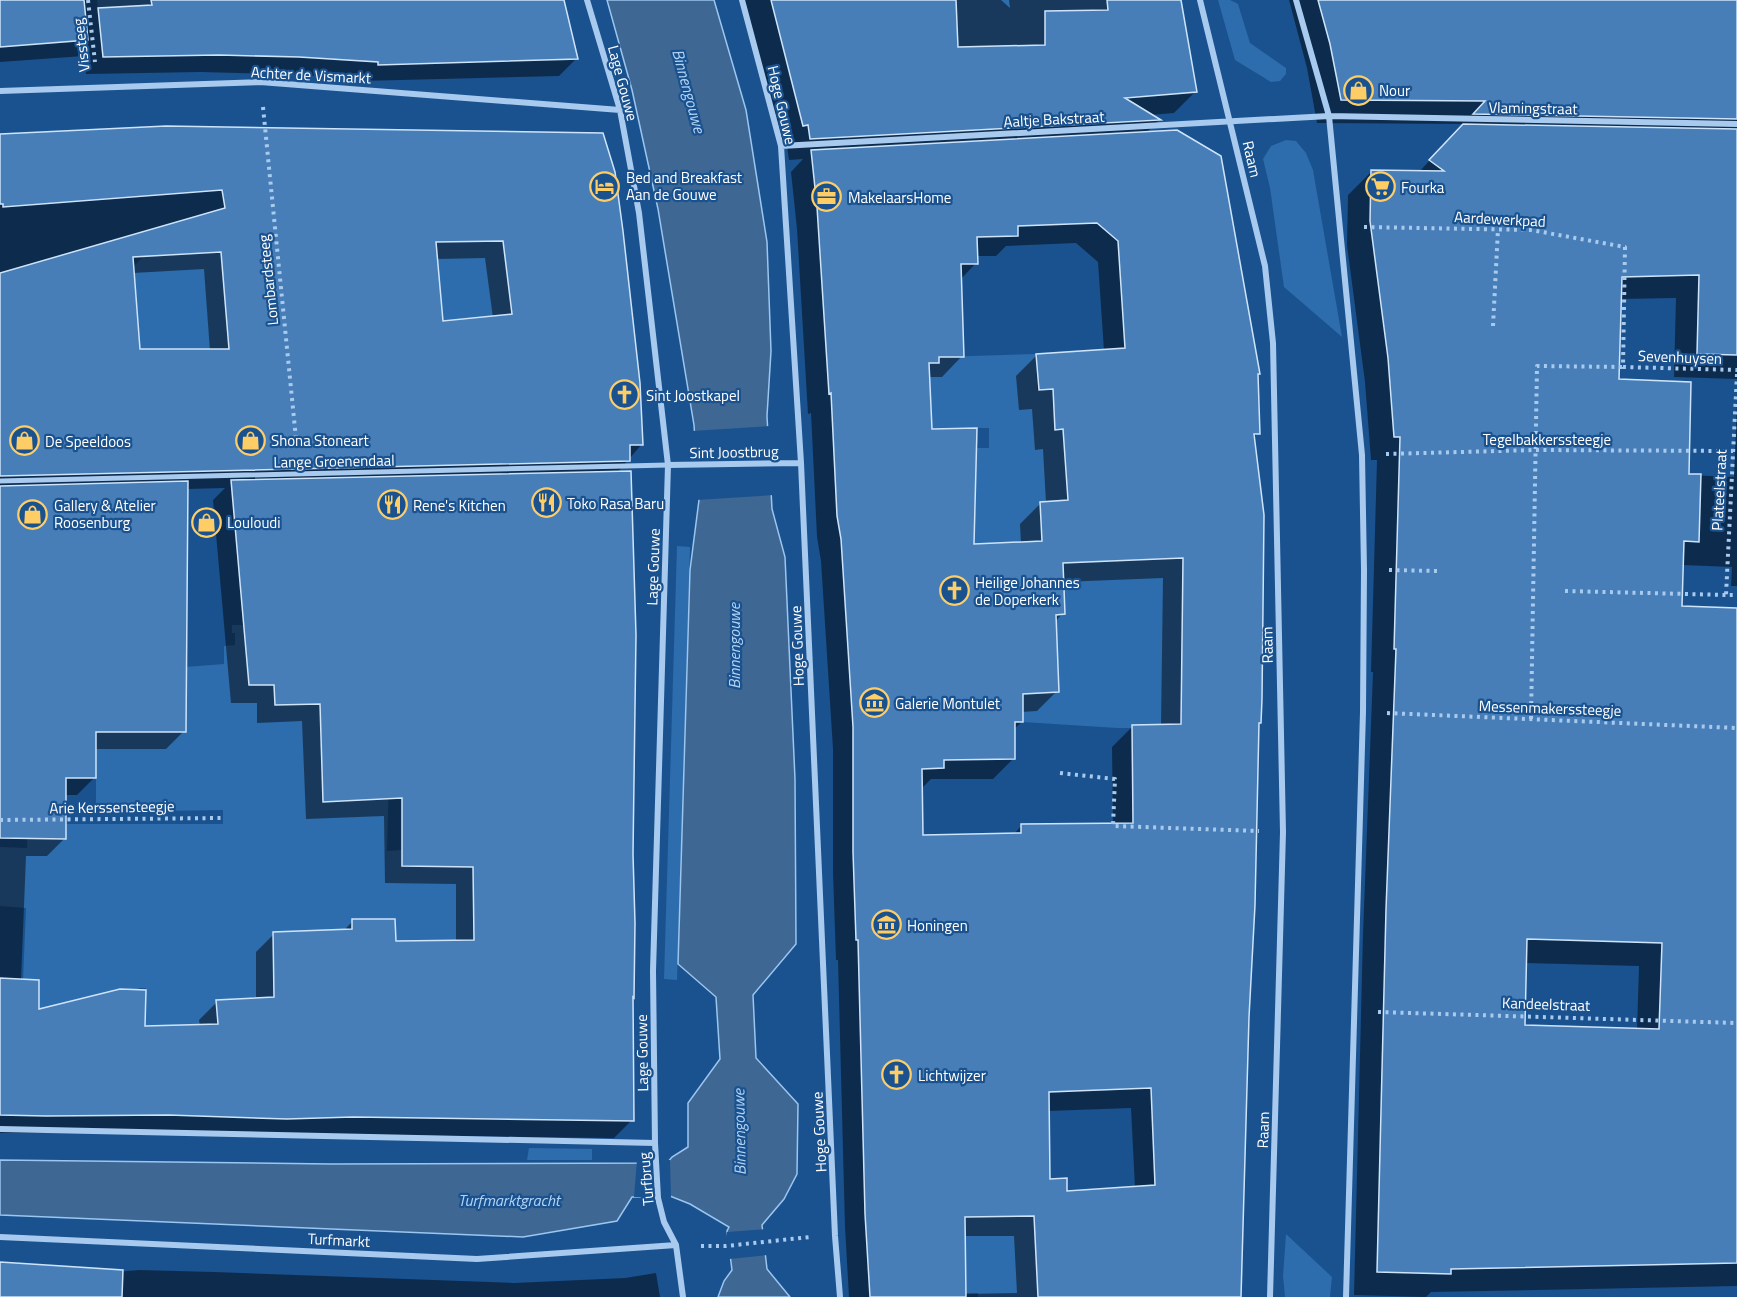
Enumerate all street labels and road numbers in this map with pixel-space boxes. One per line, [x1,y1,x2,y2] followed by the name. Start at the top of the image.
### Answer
[66,16,96,73] street label: Vissteeg
[602,43,644,123] street label: Lage Gouwe
[250,60,372,90] street label: Achter de Vismarkt
[762,63,802,147] street label: Hoge Gouwe
[1488,96,1578,120] street label: Vlamingstraat
[1003,105,1106,133] street label: Aaltje Bakstraat
[1237,138,1267,180] street label: Raam
[1454,205,1546,233] street label: Aardewerkpad
[252,233,284,326] street label: Lombardsteeg
[1638,344,1722,370] street label: Sevenhuysen
[1483,428,1611,451] street label: Tegelbakkerssteegje
[689,440,779,464] street label: Sint Joostbrug
[273,448,395,474] street label: Lange Groenendaal
[1705,448,1733,531] street label: Plateelstraat
[640,528,666,606] street label: Lage Gouwe
[784,605,810,687] street label: Hoge Gouwe
[1255,626,1279,664] street label: Raam
[1478,694,1622,722] street label: Messenmakerssteegje
[49,794,175,820] street label: Arie Kerssensteegje
[1501,991,1591,1017] street label: Kandeelstraat
[630,1014,654,1092] street label: Lage Gouwe
[805,1091,833,1173] street label: Hoge Gouwe
[1251,1111,1275,1149] street label: Raam
[632,1151,660,1207] street label: Turfbrug
[307,1227,371,1253] street label: Turfmarkt

